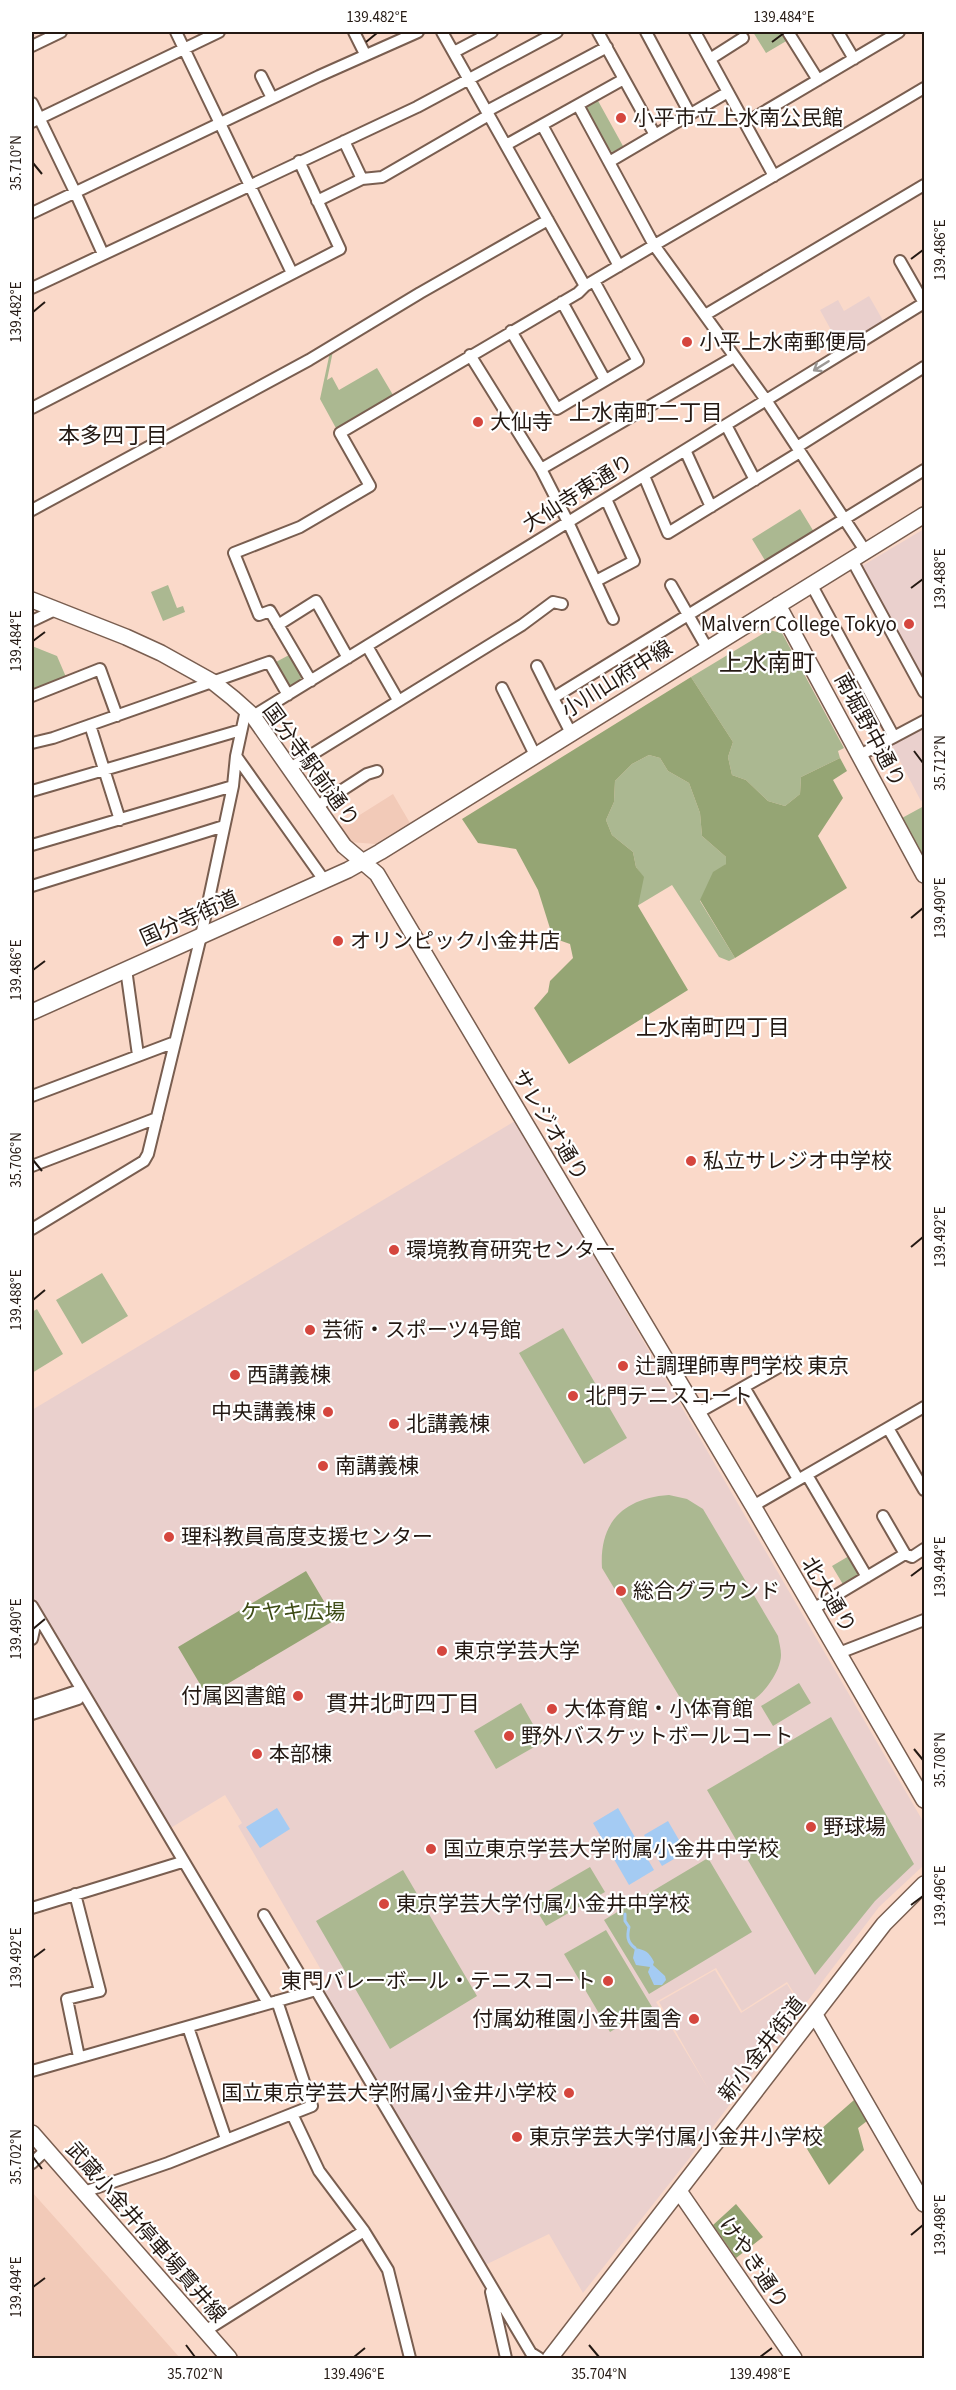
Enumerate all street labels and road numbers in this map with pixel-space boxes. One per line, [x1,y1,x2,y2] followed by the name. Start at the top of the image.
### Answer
[517,447,639,539] street label: 大仙寺東通り
[556,633,678,725] street label: 小川山府中線
[827,667,913,793] street label: 南堀野中通り
[256,697,366,833] street label: 国分寺駅前通り
[135,883,243,953] street label: 国分寺街道
[505,1063,595,1187] street label: サレジオ通り
[795,1551,863,1639] street label: 北大通り
[711,1990,813,2108] street label: 新小金井街道
[59,2135,233,2329] street label: 武蔵小金井停車場貫井線
[712,2211,796,2315] street label: けやき通り

